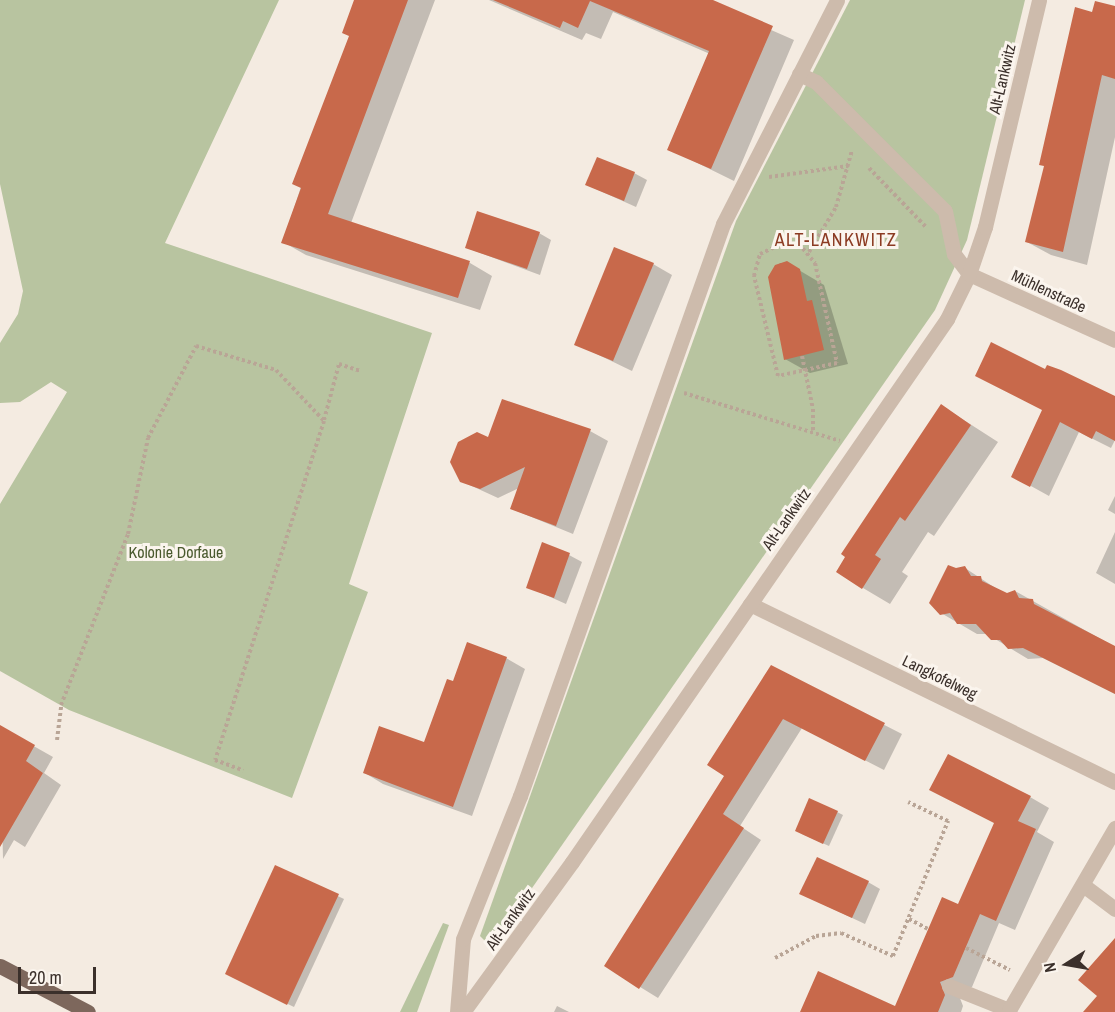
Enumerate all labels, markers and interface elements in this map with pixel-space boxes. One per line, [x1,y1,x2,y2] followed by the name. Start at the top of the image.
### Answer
[985,42,1019,116] street label: Alt-Lankwitz
[775,229,897,251] district label: ALT-LANKWITZ
[1009,265,1089,317] street label: Mühlenstraße
[758,484,814,554] street label: Alt-Lankwitz
[129,542,223,562] park label: Kolonie Dorfaue
[899,651,981,703] street label: Langkofelweg
[481,884,539,954] street label: Alt-Lankwitz
[1037,934,1097,994] north arrow
[21,955,99,993] scale bar
[1038,961,1061,974] text: N
[29,965,62,990] text: 20 m

